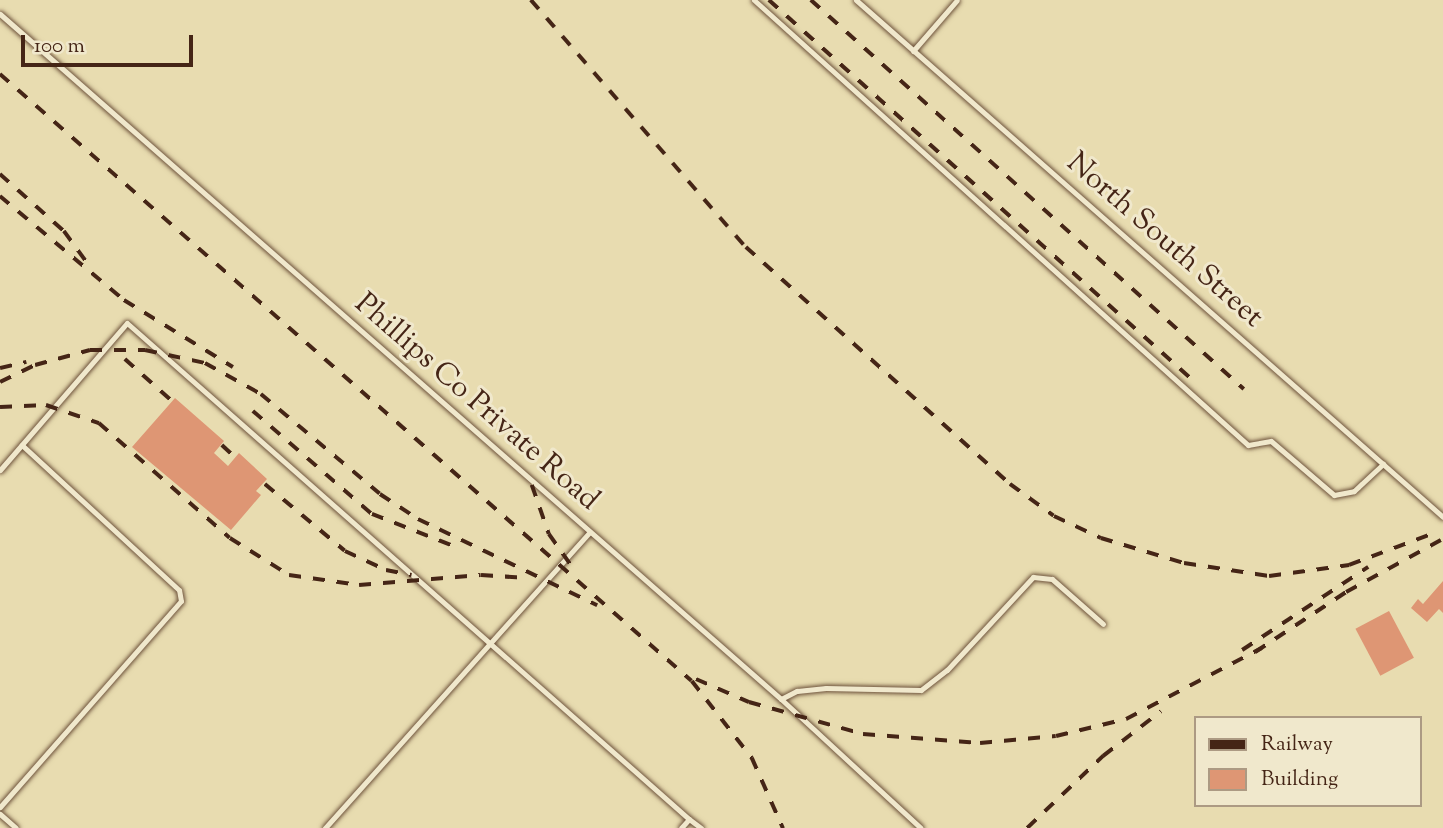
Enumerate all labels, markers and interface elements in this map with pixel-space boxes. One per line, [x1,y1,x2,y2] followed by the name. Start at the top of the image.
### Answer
[24,21,196,65] scale bar
[34,32,85,62] text: 100 m
[1058,146,1270,336] street label: North South Street
[346,287,606,519] street label: Phillips Co Private Road
[1194,716,1422,807] legend
[1261,730,1333,760] text: Railway
[1261,765,1338,795] text: Building

